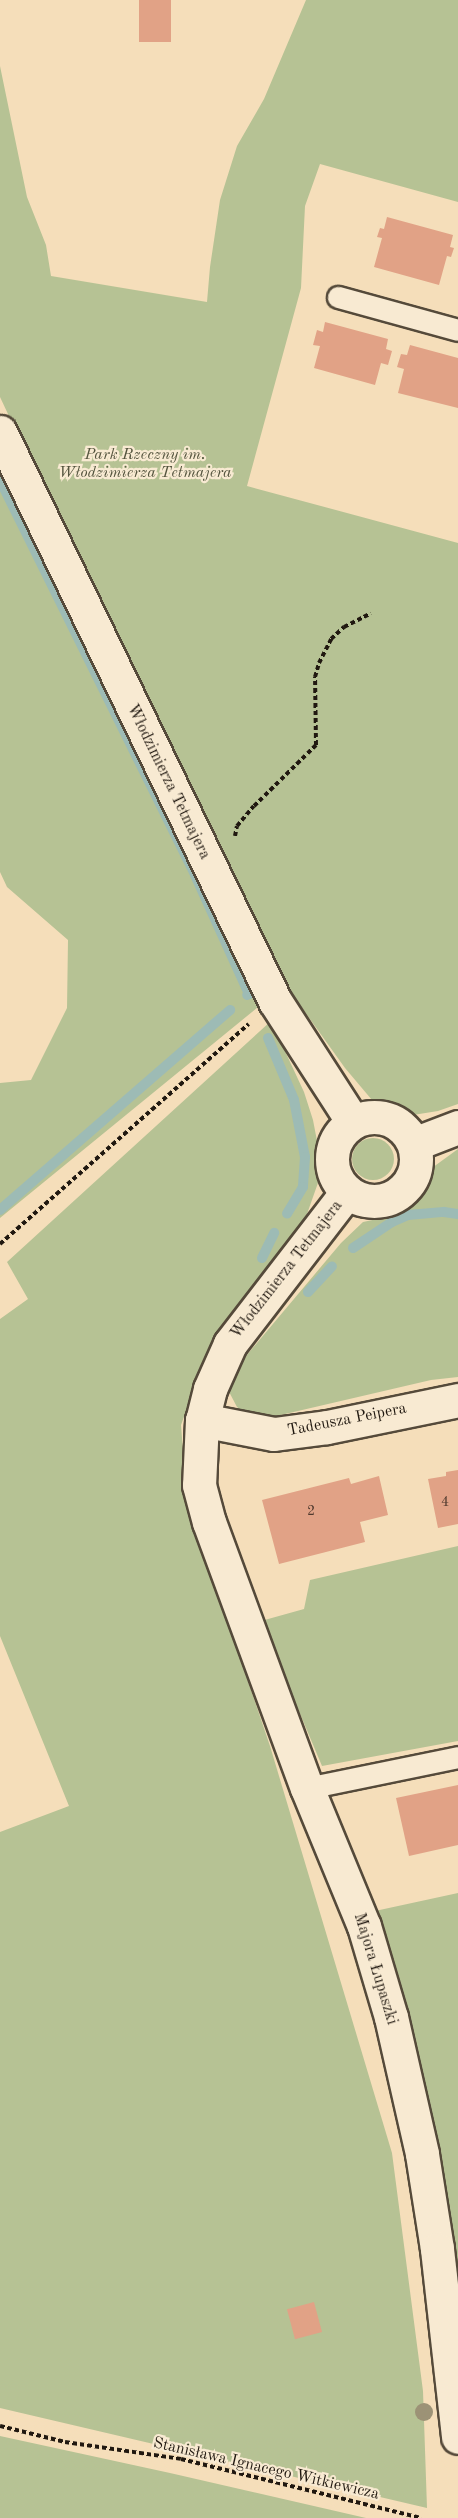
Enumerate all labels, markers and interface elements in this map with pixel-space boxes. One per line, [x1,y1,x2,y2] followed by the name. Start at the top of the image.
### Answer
[58,445,232,483] park label: Park Rzeczny im. Włodzimierza Tetmajera
[122,701,214,863] street label: Włodzimierza Tetmajera
[227,1197,347,1343] street label: Włodzimierza Tetmajera
[286,1399,408,1441] street label: Tadeusza Peipera
[441,1494,449,1510] house number: 4
[307,1503,315,1519] house number: 2
[349,1911,401,2027] street label: Majora Łupaszki
[151,2434,381,2504] street label: Stanisława Ignacego Witkiewicza

